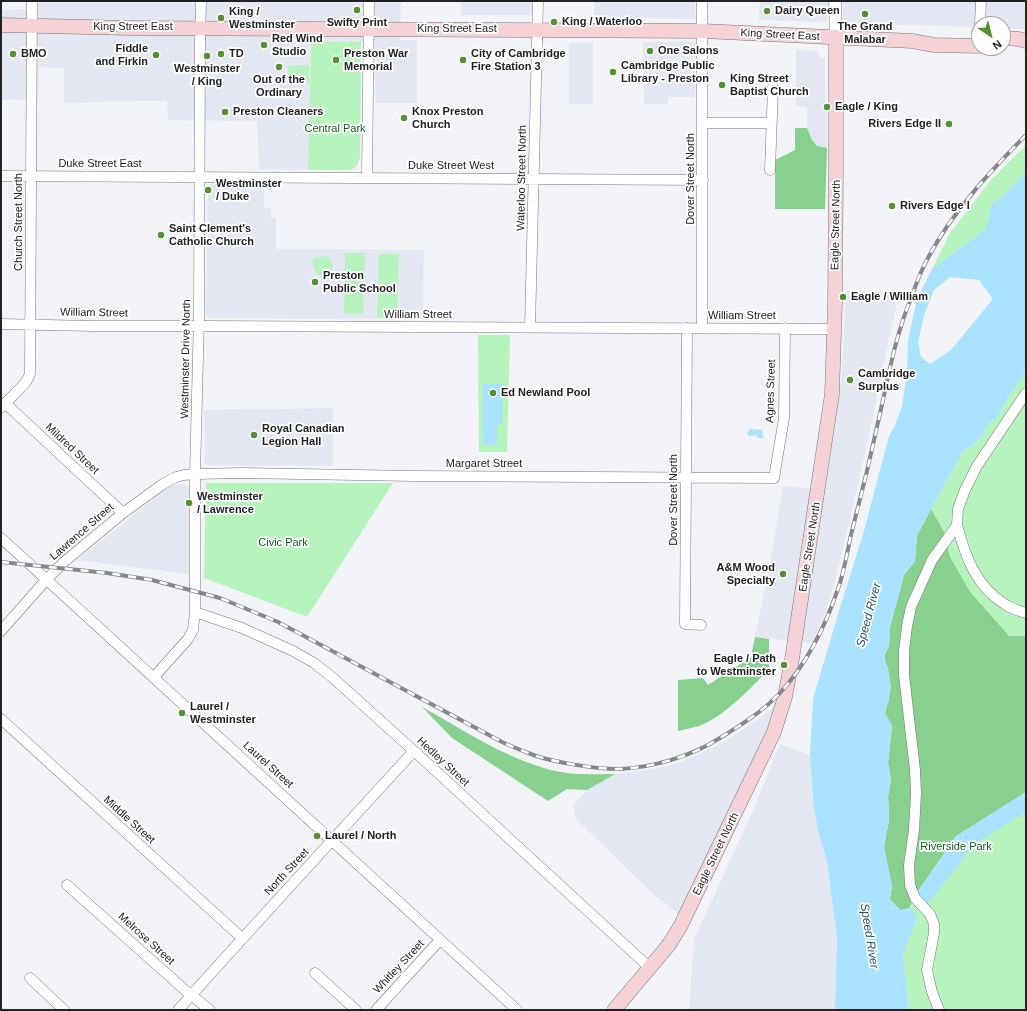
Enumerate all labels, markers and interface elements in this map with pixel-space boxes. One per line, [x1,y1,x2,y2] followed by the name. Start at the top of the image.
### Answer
[775,4,840,18] place label: Dairy Queen
[229,5,295,31] place label: King / Westminster
[352,5,362,15] marker: Swifty Print
[762,6,772,16] marker: Dairy Queen
[860,9,870,19] marker: The Grand Malabar
[216,13,226,23] marker: King / Westminster
[562,15,642,29] place label: King / Waterloo
[327,16,387,30] place label: Swifty Print
[971,16,1011,56] north arrow
[549,17,559,27] marker: King / Waterloo
[93,20,173,34] street label: King Street East
[837,20,893,46] place label: The Grand Malabar
[417,22,497,36] street label: King Street East
[740,26,820,44] street label: King Street East
[272,32,323,58] place label: Red Wind Studio
[991,38,1004,52] text: N
[259,40,269,50] marker: Red Wind Studio
[95,42,148,68] place label: Fiddle and Firkin
[658,44,719,58] place label: One Salons
[645,46,655,56] marker: One Salons
[21,47,47,61] place label: BMO
[229,47,244,61] place label: TD
[344,47,408,73] place label: Preston War Memorial
[471,47,566,73] place label: City of Cambridge Fire Station 3
[8,49,18,59] marker: BMO
[216,49,226,59] marker: TD
[151,50,161,60] marker: Fiddle and Firkin
[202,51,212,61] marker: Westminster / King
[331,55,341,65] marker: Preston War Memorial
[458,55,468,65] marker: City of Cambridge Fire Station 3
[621,59,715,85] place label: Cambridge Public Library - Preston
[174,62,240,88] place label: Westminster / King
[274,62,284,72] marker: Out of the Ordinary
[608,67,618,77] marker: Cambridge Public Library - Preston
[730,72,809,98] place label: King Street Baptist Church
[253,73,305,99] place label: Out of the Ordinary
[717,80,727,90] marker: King Street Baptist Church
[835,100,898,114] place label: Eagle / King
[822,102,832,112] marker: Eagle / King
[233,105,323,119] place label: Preston Cleaners
[412,105,484,131] place label: Knox Preston Church
[220,107,230,117] marker: Preston Cleaners
[399,113,409,123] marker: Knox Preston Church
[868,117,941,131] place label: Rivers Edge II
[944,119,954,129] marker: Rivers Edge II
[304,122,366,136] park label: Central Park
[514,125,530,231] street label: Waterloo Street North
[684,133,698,225] street label: Dover Street North
[58,157,142,171] street label: Duke Street East
[408,159,494,173] street label: Duke Street West
[12,173,26,271] street label: Church Street North
[216,177,282,203] place label: Westminster / Duke
[829,180,843,270] street label: Eagle Street North
[203,185,213,195] marker: Westminster / Duke
[900,199,970,213] place label: Rivers Edge I
[887,201,897,211] marker: Rivers Edge I
[169,222,254,248] place label: Saint Clement's Catholic Church
[156,230,166,240] marker: Saint Clement's Catholic Church
[323,269,396,295] place label: Preston Public School
[310,277,320,287] marker: Preston Public School
[851,290,928,304] place label: Eagle / William
[838,292,848,302] marker: Eagle / William
[178,299,194,419] street label: Westminster Drive North
[60,306,128,320] street label: William Street
[384,308,452,322] street label: William Street
[708,309,776,323] street label: William Street
[763,359,779,423] street label: Agnes Street
[858,367,915,393] place label: Cambridge Surplus
[845,375,855,385] marker: Cambridge Surplus
[501,386,590,400] place label: Ed Newland Pool
[488,388,498,398] marker: Ed Newland Pool
[42,421,102,477] street label: Mildred Street
[262,422,345,448] place label: Royal Canadian Legion Hall
[249,430,259,440] marker: Royal Canadian Legion Hall
[667,454,681,546] street label: Dover Street North
[446,457,522,471] street label: Margaret Street
[197,490,263,516] place label: Westminster / Lawrence
[184,498,194,508] marker: Westminster / Lawrence
[47,501,117,563] street label: Lawrence Street
[796,501,824,593] street label: Eagle Street North
[258,536,308,550] park label: Civic Park
[717,561,775,587] place label: A&M Wood Specialty
[778,569,788,579] marker: A&M Wood Specialty
[853,581,885,649] water label: Speed River
[697,652,776,678] place label: Eagle / Path to Westminster
[779,660,789,670] marker: Eagle / Path to Westminster
[190,700,256,726] place label: Laurel / Westminster
[177,708,187,718] marker: Laurel / Westminster
[414,734,472,790] street label: Hedley Street
[240,739,296,791] street label: Laurel Street
[101,793,157,847] street label: Middle Street
[690,810,742,898] street label: Eagle Street North
[325,829,397,843] place label: Laurel / North
[312,831,322,841] marker: Laurel / North
[920,840,992,854] park label: Riverside Park
[262,846,312,898] street label: North Street
[857,902,881,970] water label: Speed River
[115,910,177,968] street label: Melrose Street
[371,937,427,997] street label: Whitley Street

